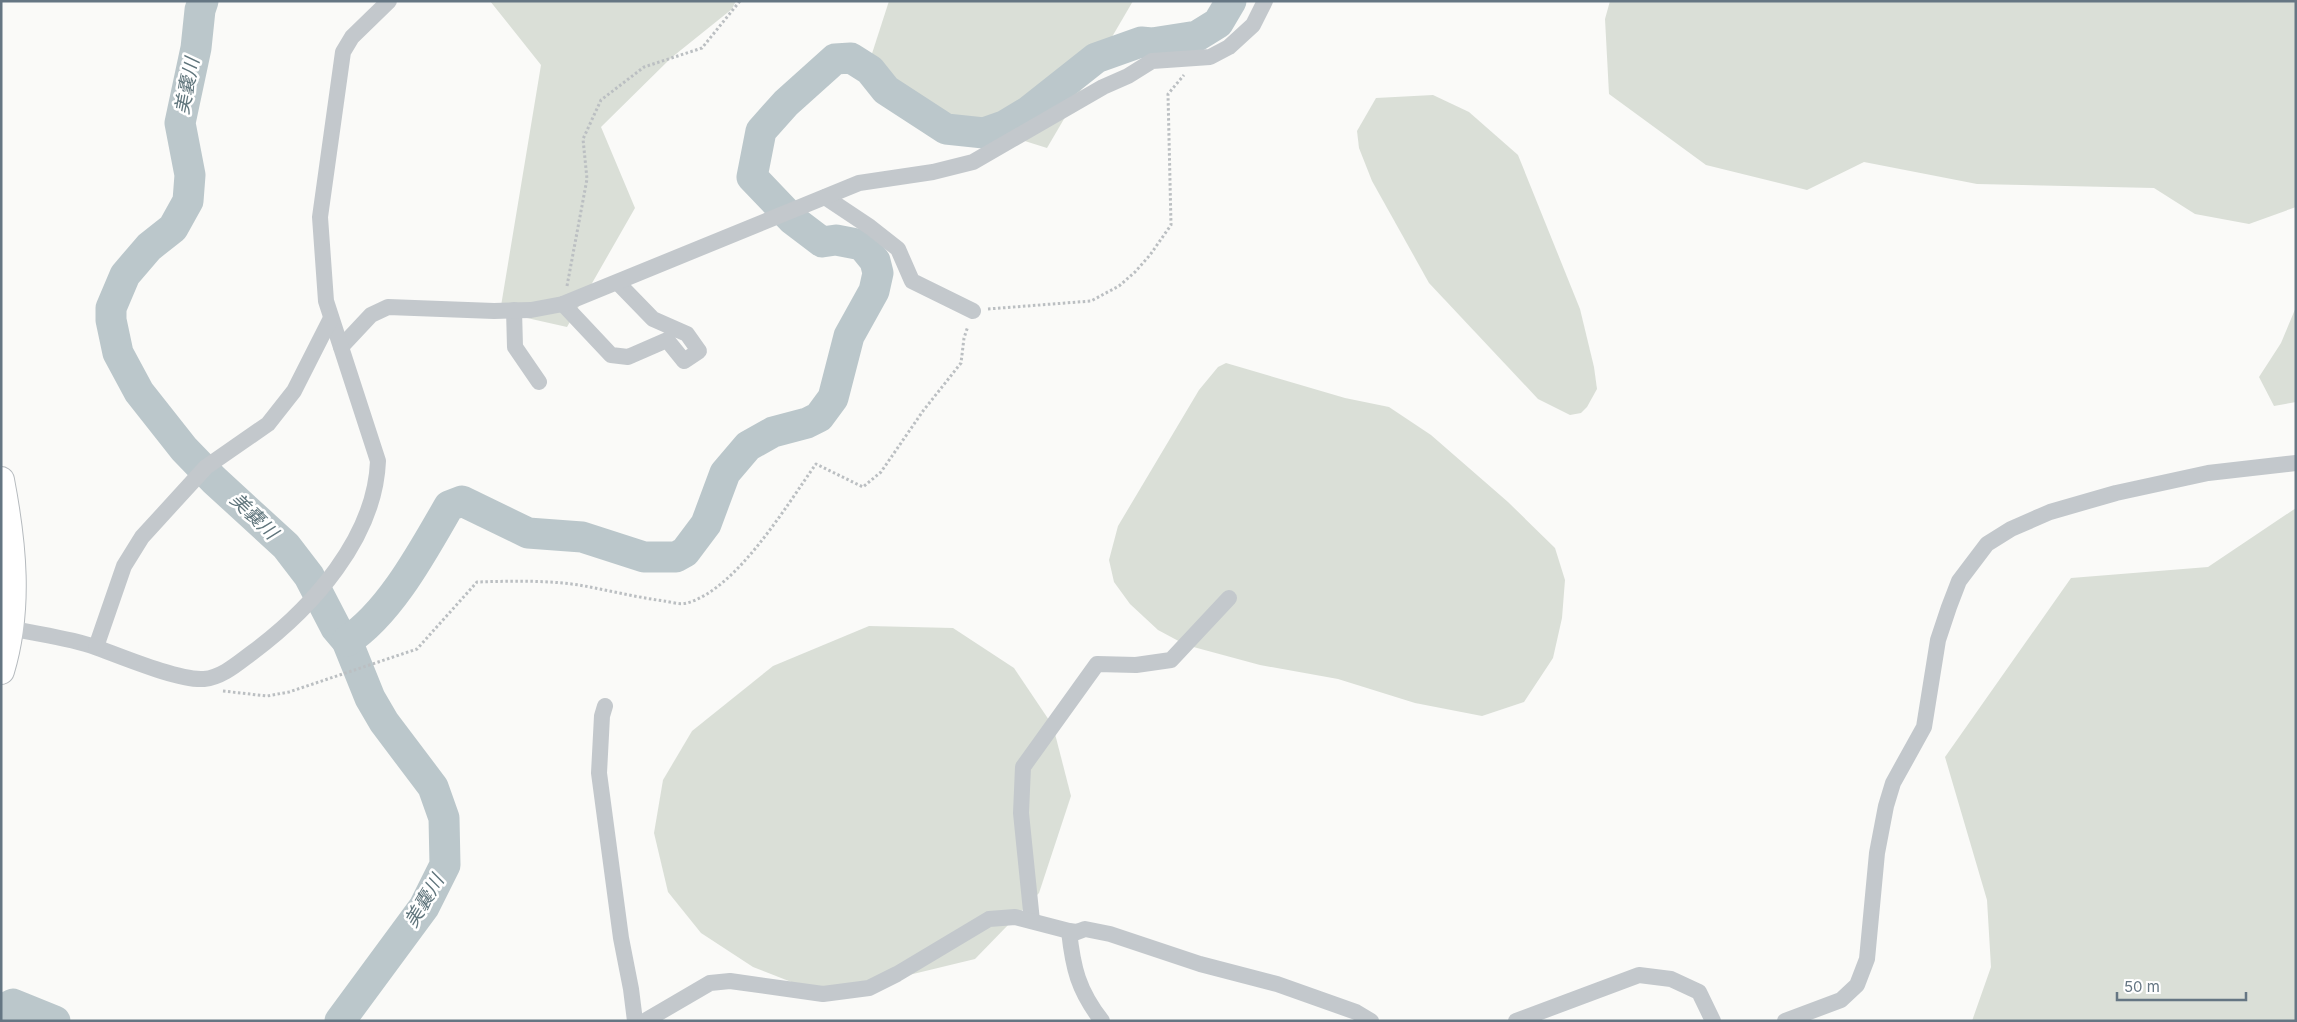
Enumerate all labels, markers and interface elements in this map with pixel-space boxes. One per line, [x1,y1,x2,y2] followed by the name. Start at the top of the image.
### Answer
[170,54,204,116] water label: 美嚢川
[226,488,284,545] water label: 美嚢川
[399,869,450,931] water label: 美嚢川
[2117,970,2246,1002] scale bar
[2124,977,2160,996] text: 50 m

